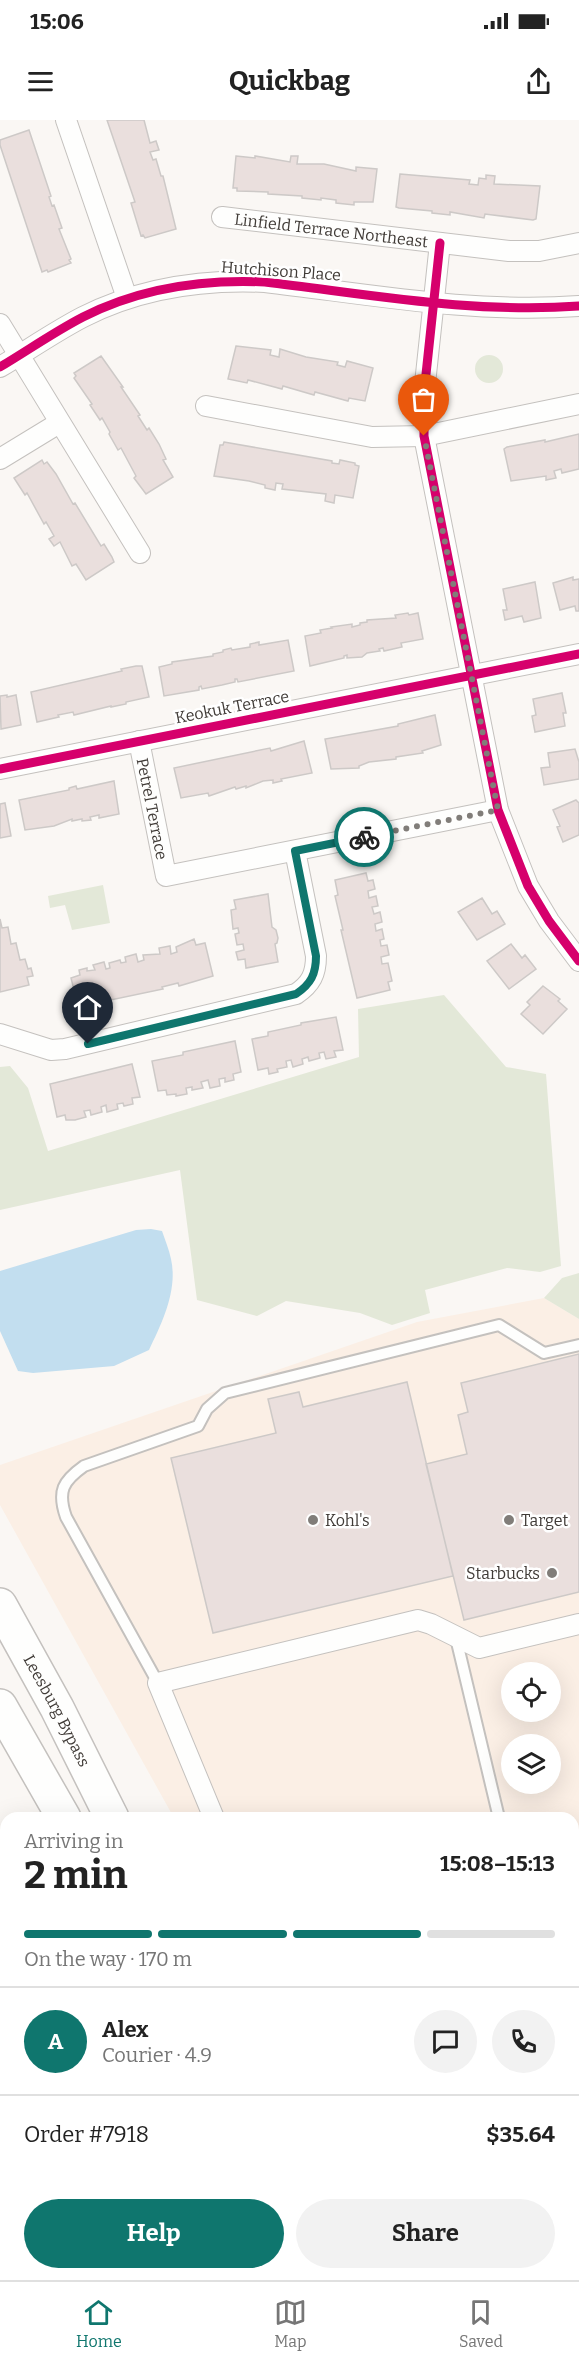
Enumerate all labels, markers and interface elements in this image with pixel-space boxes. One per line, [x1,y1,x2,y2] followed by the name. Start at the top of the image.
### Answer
[30,8,84,35] text: 15:06
[24,65,57,98] icon: menu
[229,65,350,97] text: Quickbag
[522,65,555,98] icon: share
[233,209,429,251] street label: Linfield Terrace Northeast
[220,257,342,285] street label: Hutchison Place
[398,374,449,436] pin
[407,383,440,416] icon: bag
[173,687,291,727] street label: Keokuk Terrace
[133,756,172,861] street label: Petrel Terrace
[334,807,394,867] courier
[348,821,381,854] icon: bike
[62,982,113,1044] pin
[71,991,104,1024] icon: home
[325,1511,370,1530] place label: Kohl's
[521,1511,568,1530] place label: Target
[306,1513,320,1527] marker: Kohl's
[502,1513,516,1527] marker: Target
[466,1564,540,1583] place label: Starbucks
[545,1566,559,1580] marker: Starbucks
[20,1651,94,1770] street label: Leesburg Bypass
[501,1662,561,1794] map controls
[501,1662,561,1722] button: locate
[501,1734,561,1794] button: layers
[24,1829,123,1853] text: Arriving in
[440,1850,555,1877] text: 15:08–15:13
[24,1852,128,1898] text: 2 min
[24,1947,192,1971] text: On the way · 170 m
[414,2010,477,2073] button: chat
[492,2010,555,2073] button: phone
[102,2016,148,2043] text: Alex
[48,2028,63,2055] text: A
[102,2043,212,2067] text: Courier · 4.9
[24,2121,149,2148] text: Order #7918
[486,2121,555,2148] text: $35.64
[24,2199,284,2268] button: Help
[296,2199,555,2268] button: Share
[76,2296,122,2351] tab: Home
[274,2296,307,2351] tab: Map
[459,2296,503,2351] tab: Saved

